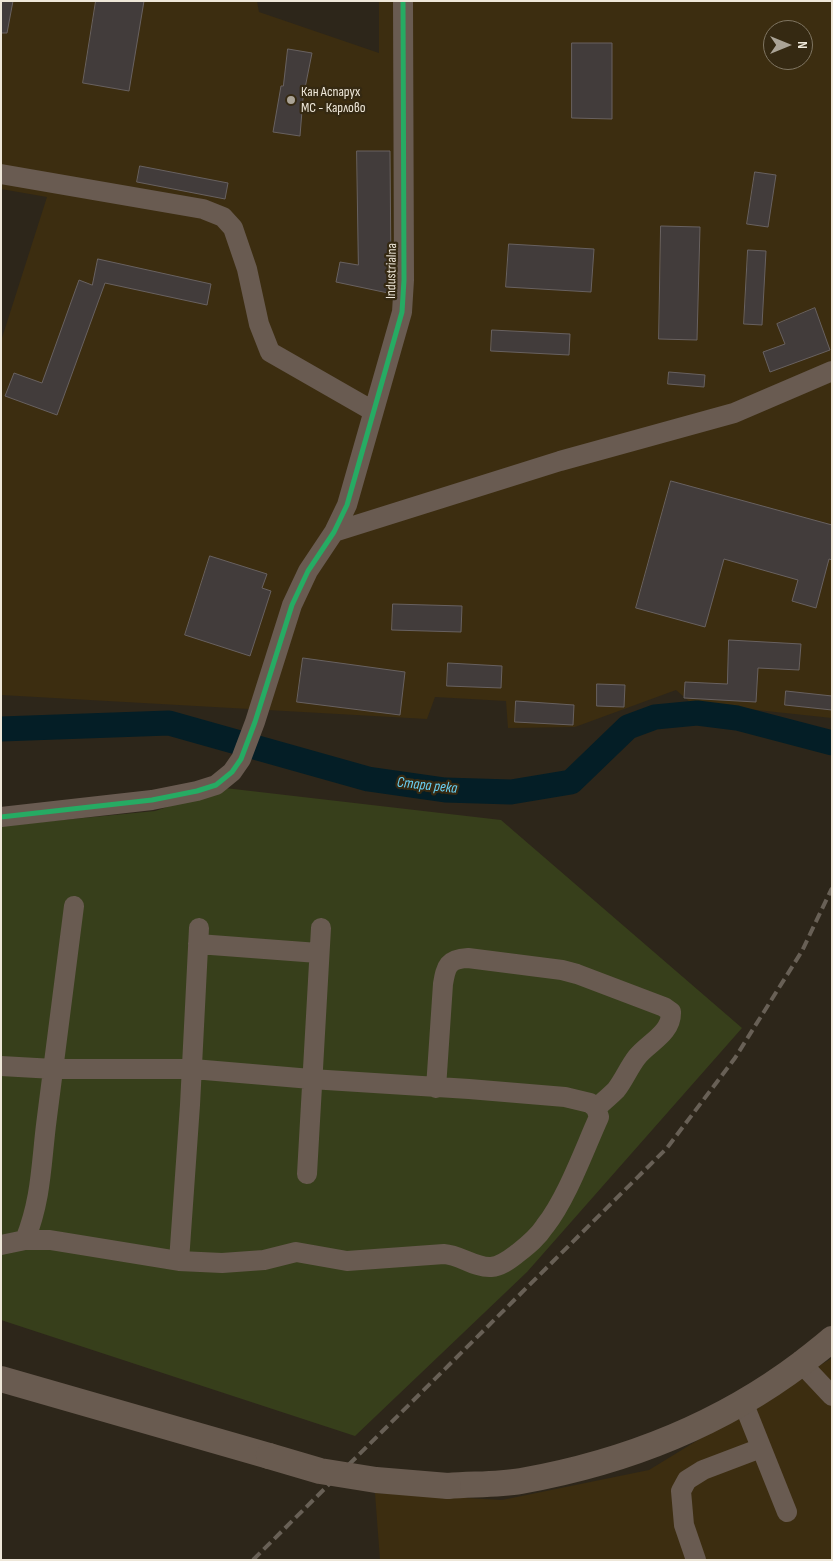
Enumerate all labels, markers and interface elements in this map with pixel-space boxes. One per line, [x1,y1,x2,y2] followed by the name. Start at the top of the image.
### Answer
[763,20,813,70] north arrow
[794,41,811,49] text: N
[301,84,366,116] place label: Кан Аспарух МС - Карлово
[285,94,297,106] marker: Кан Аспарух МС - Карлово
[383,243,401,299] street label: Industrialna
[396,774,458,798] water label: Стара река

